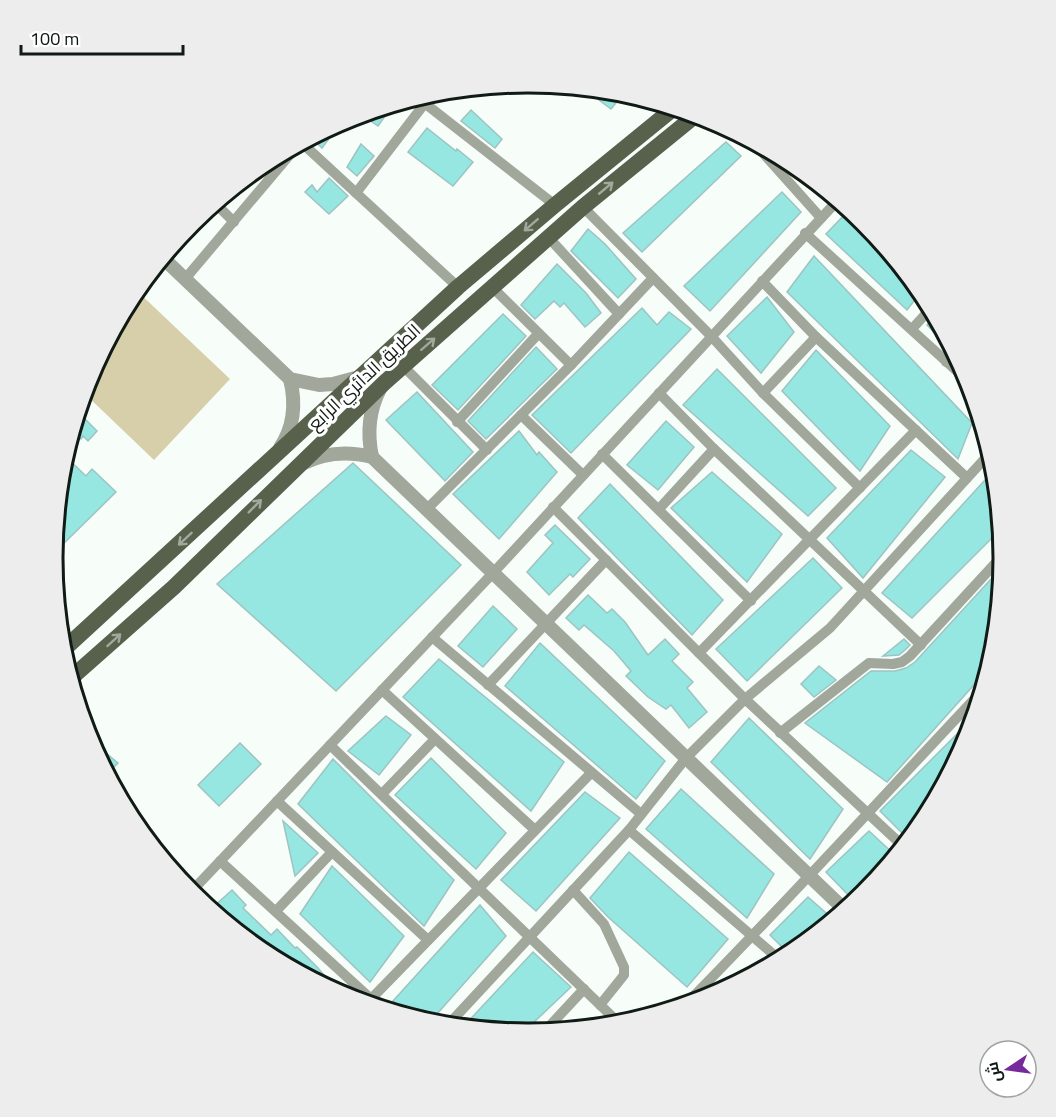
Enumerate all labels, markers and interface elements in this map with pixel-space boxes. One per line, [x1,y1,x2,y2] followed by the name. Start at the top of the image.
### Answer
[21,18,183,56] scale bar
[30,22,79,55] text: 100 m
[598,181,613,195] one-way arrow
[524,218,539,232] one-way arrow
[299,315,429,439] street label: الطريق الدائري الرابع
[420,337,435,351] one-way arrow
[248,499,263,514] one-way arrow
[177,532,192,546] one-way arrow
[106,634,122,647] one-way arrow
[978,1039,1038,1099] north arrow
[976,1059,1010,1086] text: ش

